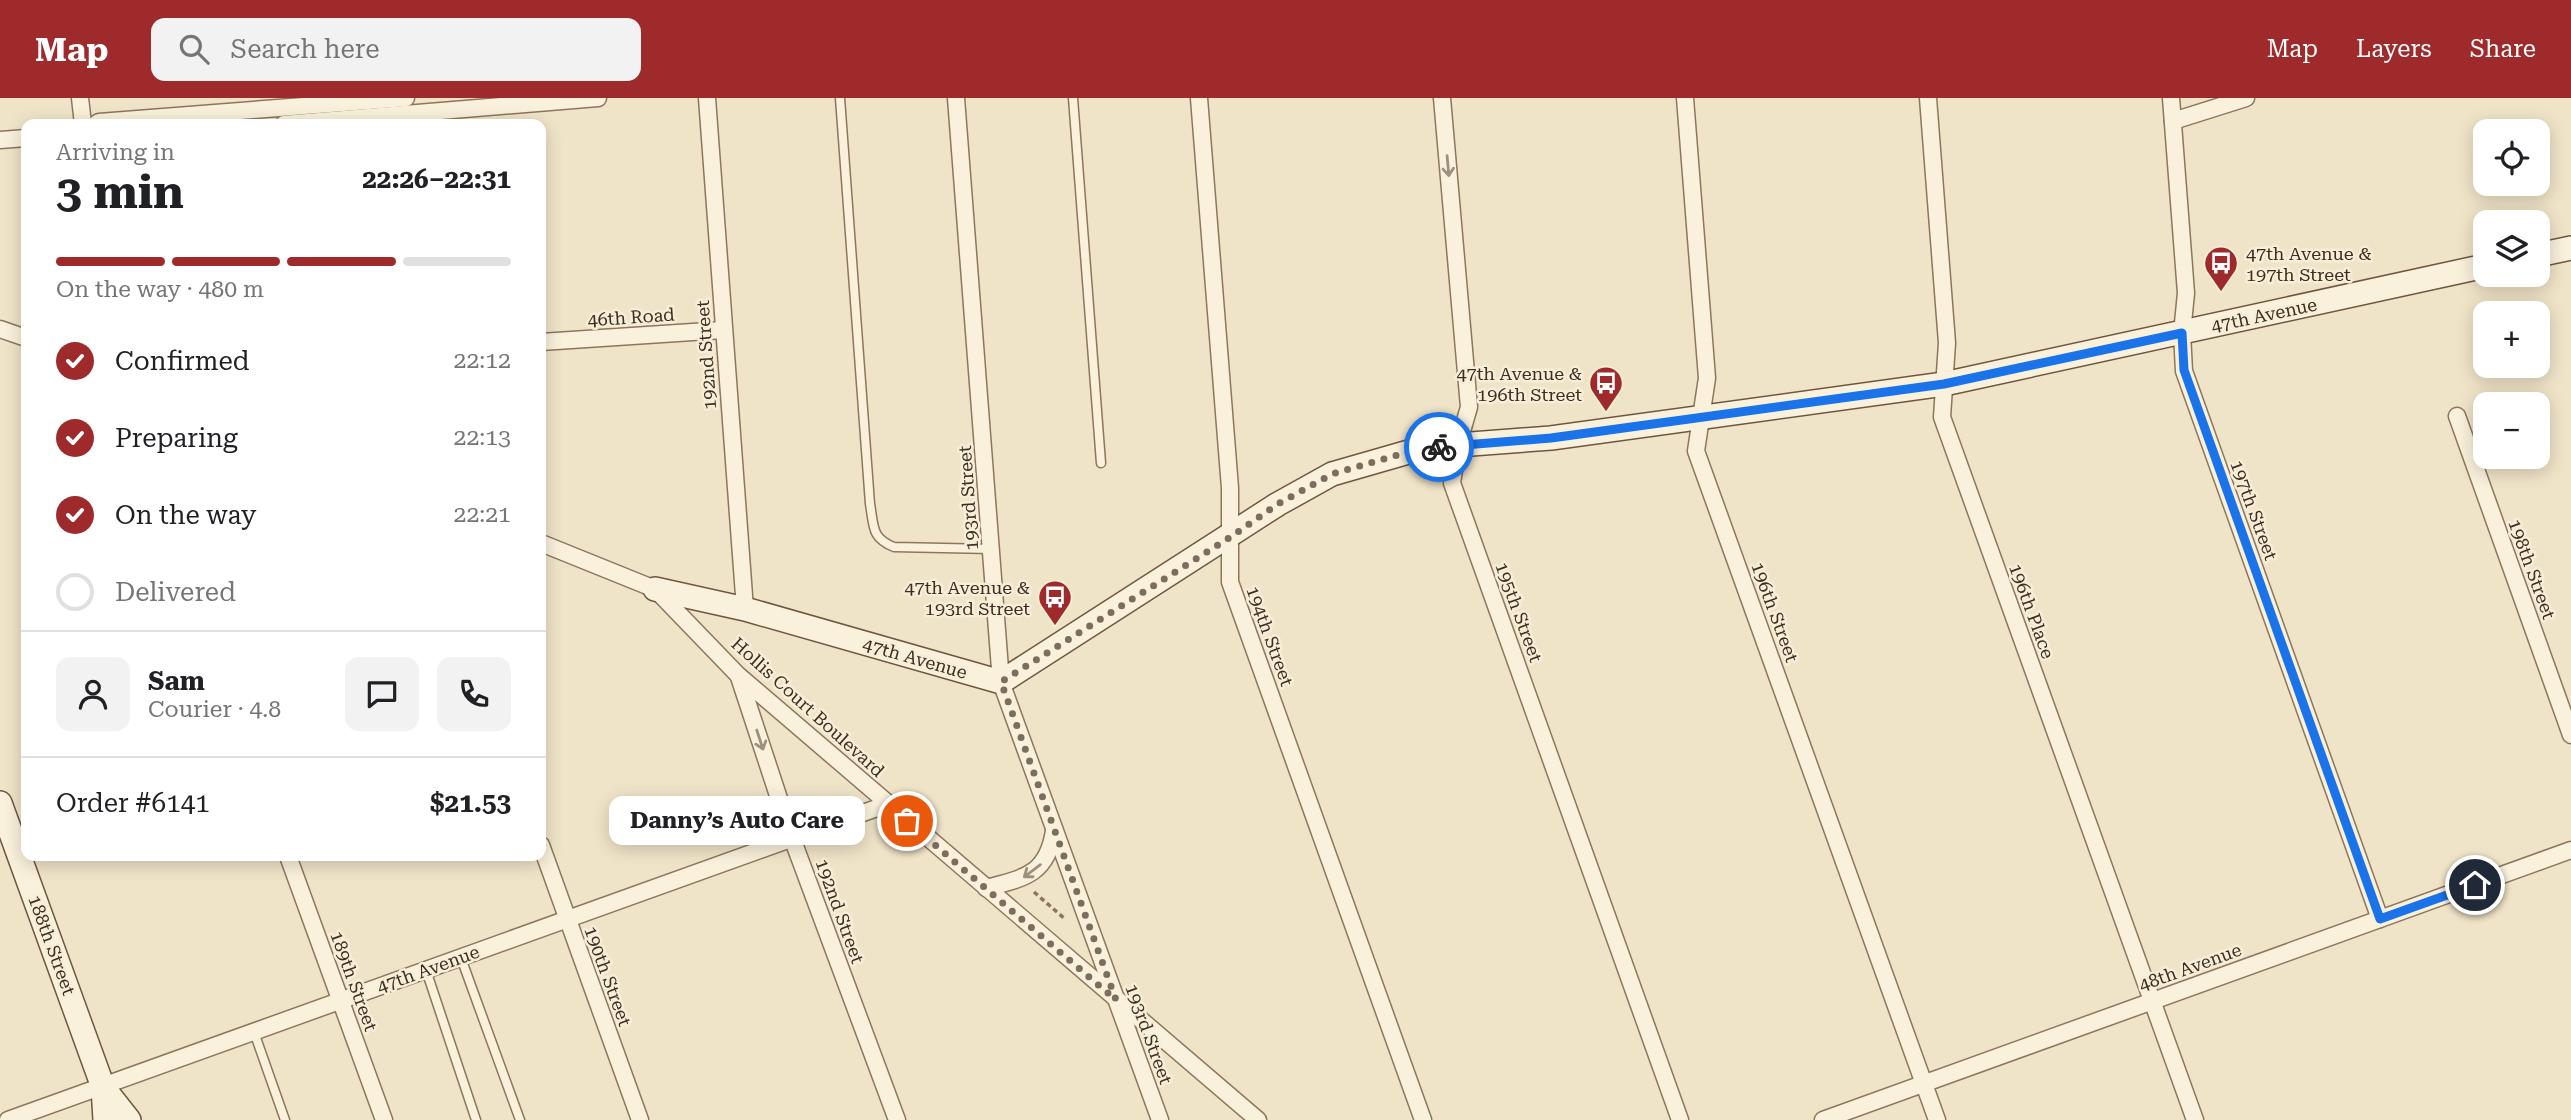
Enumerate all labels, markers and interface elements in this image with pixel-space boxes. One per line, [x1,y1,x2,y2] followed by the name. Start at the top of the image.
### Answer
[151,18,641,81] search box
[35,30,109,69] text: Map
[175,30,213,68] icon: search
[231,34,380,64] text: Search here
[2267,35,2318,63] text: Map
[2356,35,2432,63] text: Layers
[2470,35,2536,63] text: Share
[2473,119,2550,469] map controls
[2473,119,2550,196] button: locate
[56,139,175,166] text: Arriving in
[1442,154,1455,177] one-way arrow
[362,164,511,194] text: 22:26–22:31
[56,165,184,219] text: 3 min
[2473,210,2550,287] button: layers
[2246,243,2372,285] place label: 47th Avenue & 197th Street
[2202,244,2240,293] bus stop icon: 47th Avenue & 197th Street
[56,276,264,303] text: On the way · 480 m
[2209,294,2319,336] street label: 47th Avenue
[692,299,720,410] street label: 192nd Street
[2473,301,2550,378] button: +
[587,303,676,331] street label: 46th Road
[56,342,94,380] icon: check
[115,346,250,376] text: Confirmed
[454,347,511,374] text: 22:12
[1456,363,1582,405] place label: 47th Avenue & 196th Street
[1587,364,1625,413] bus stop icon: 47th Avenue & 196th Street
[2473,392,2550,469] button: −
[1404,412,1474,482] courier
[56,419,94,457] icon: check
[115,423,238,453] text: Preparing
[454,424,511,451] text: 22:13
[1420,428,1458,466] icon: bike
[954,445,982,551] street label: 193rd Street
[2226,457,2282,563] street label: 197th Street
[56,496,94,534] icon: check
[115,500,256,530] text: On the way
[454,501,511,528] text: 22:21
[2504,516,2560,622] street label: 198th Street
[1491,559,1547,665] street label: 195th Street
[1747,559,1803,665] street label: 196th Street
[2005,561,2059,662] street label: 196th Place
[115,577,236,607] text: Delivered
[904,577,1030,619] place label: 47th Avenue & 193rd Street
[1036,578,1074,627] bus stop icon: 47th Avenue & 193rd Street
[1242,583,1298,689] street label: 194th Street
[727,633,889,781] street label: Hollis Court Boulevard
[860,633,970,683] street label: 47th Avenue
[56,657,130,731] button: person
[345,657,419,731] button: chat
[437,657,511,731] button: phone
[148,666,205,696] text: Sam
[148,696,281,723] text: Courier · 4.8
[755,728,767,750] one-way arrow
[56,788,210,818] text: Order #6141
[430,788,511,818] text: $21.53
[877,791,937,851] pin
[610,796,865,846] callout: Danny’s Auto Care
[888,802,926,840] icon: bag
[630,807,844,834] text: Danny’s Auto Care
[2445,855,2505,915] pin
[811,856,869,966] street label: 192nd Street
[1023,863,1042,878] one-way arrow
[2456,866,2494,904] icon: home
[24,892,80,998] street label: 188th Street
[580,923,636,1029] street label: 190th Street
[326,928,382,1034] street label: 189th Street
[2136,939,2244,995] street label: 48th Avenue
[374,941,482,997] street label: 47th Avenue
[1121,981,1177,1087] street label: 193rd Street

